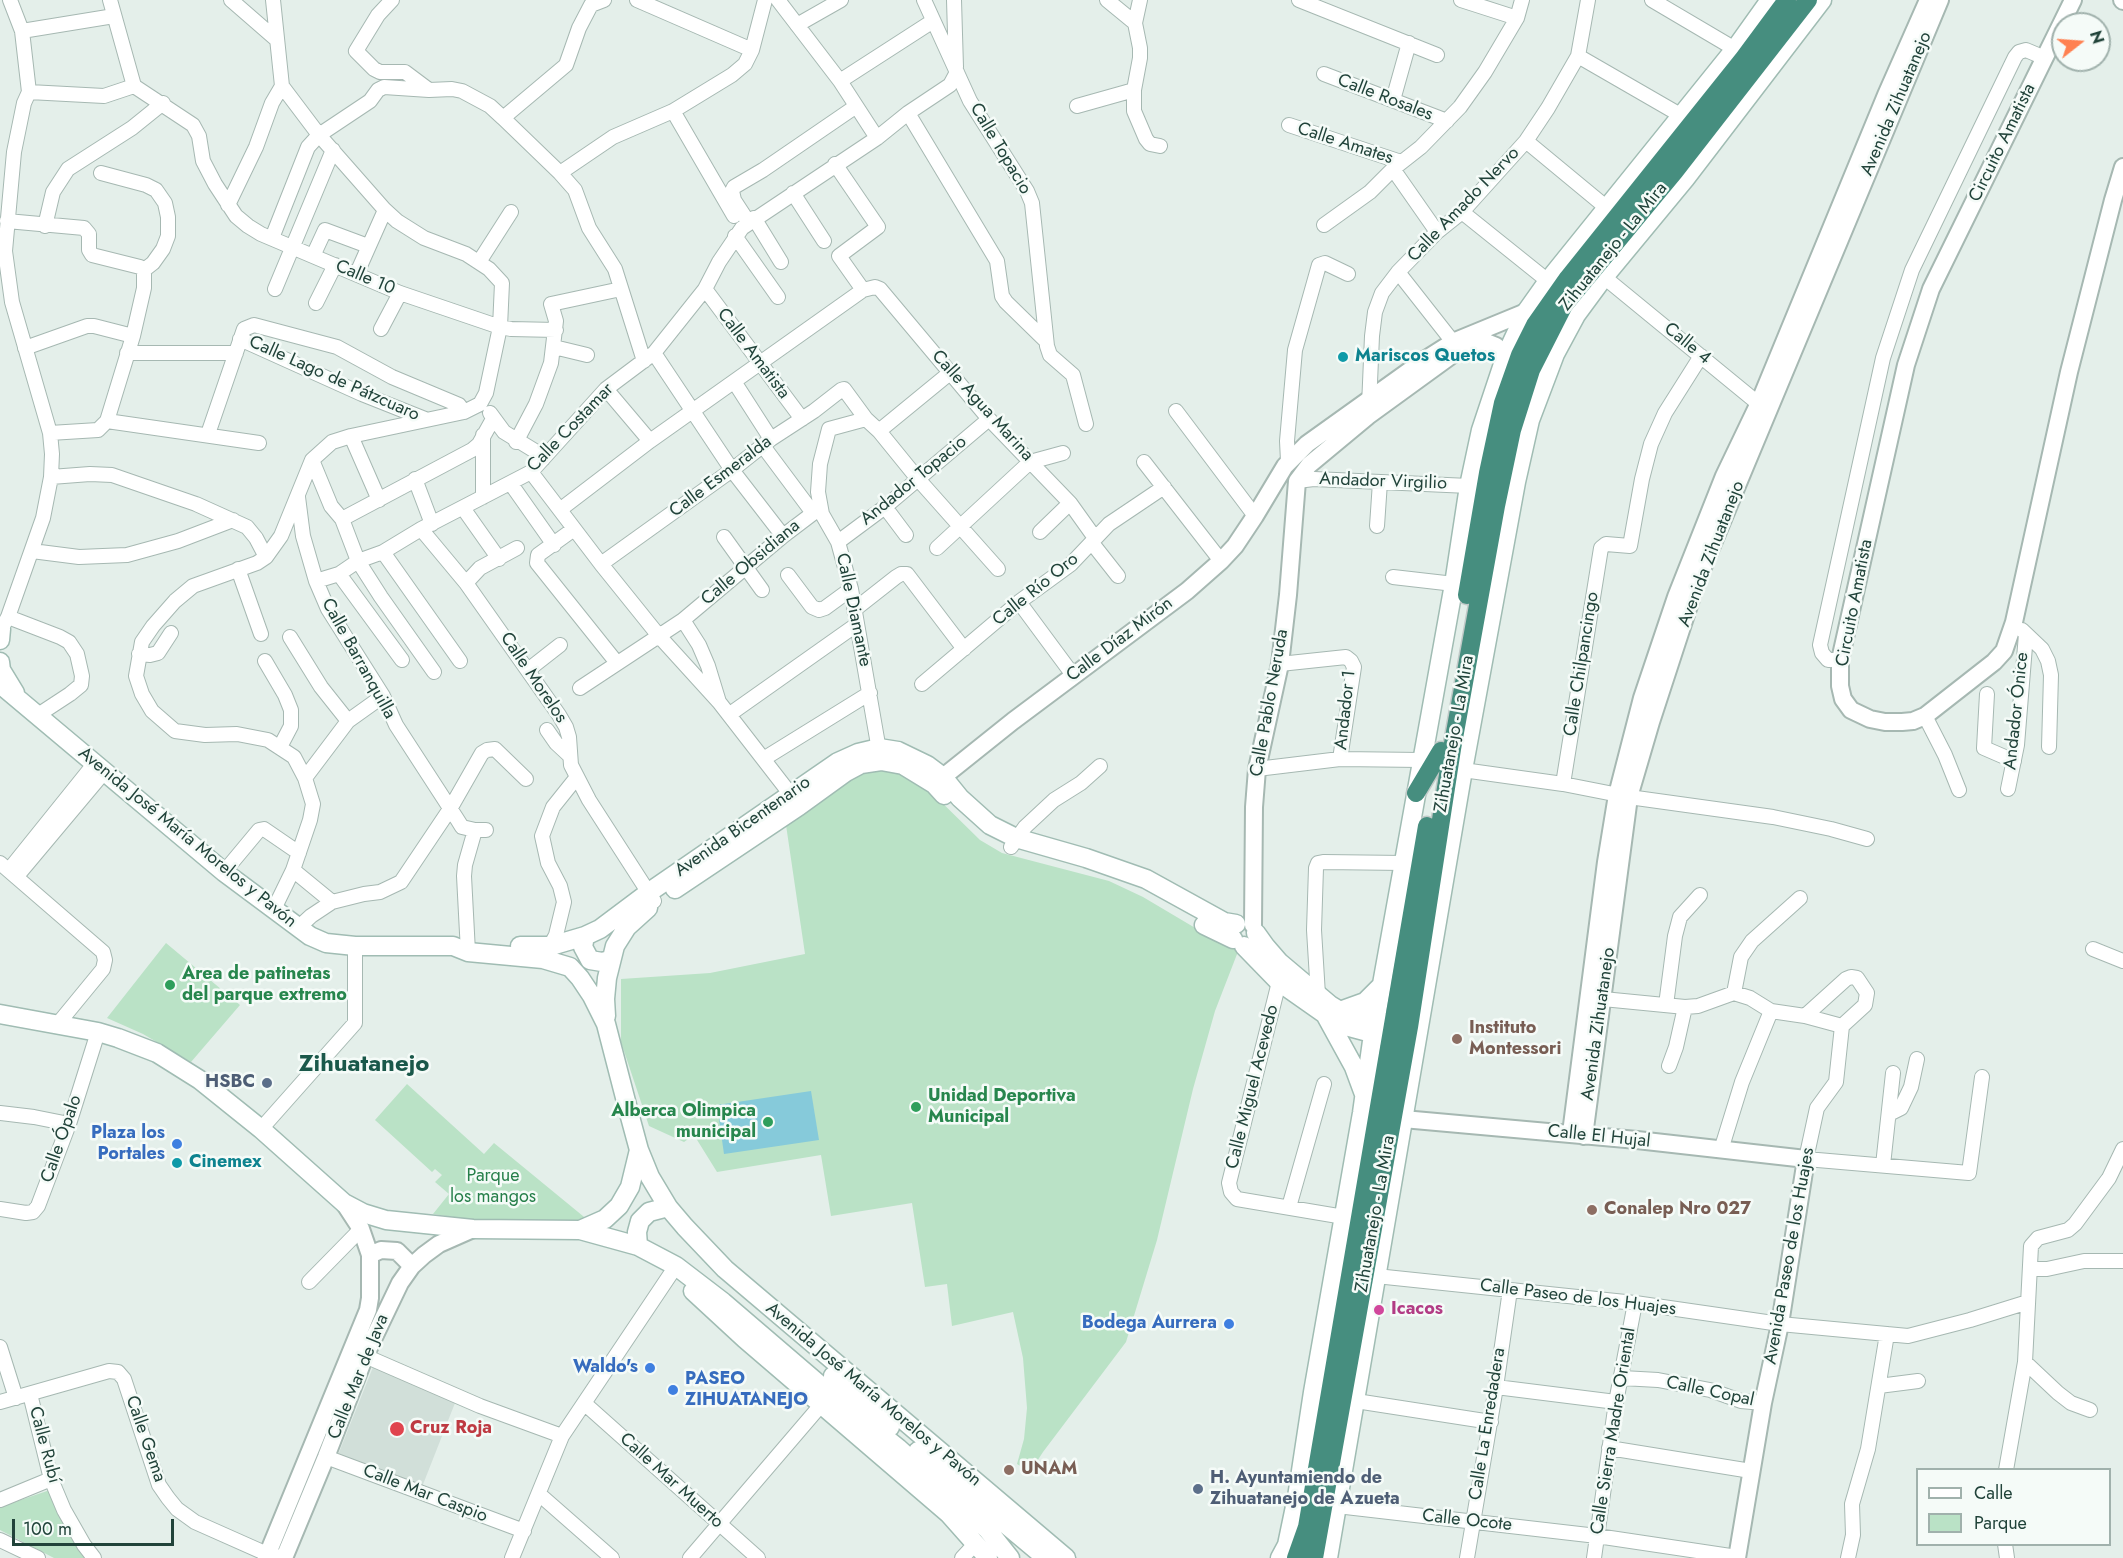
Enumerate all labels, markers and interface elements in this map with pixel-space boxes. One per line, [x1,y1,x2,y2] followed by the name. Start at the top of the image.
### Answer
[2051,12,2111,72] north arrow
[2084,28,2110,47] text: N
[1857,29,1937,179] street label: Avenida Zihuatanejo
[1334,70,1436,126] street label: Calle Rosales
[1965,80,2041,206] street label: Circuito Amatista
[964,100,1036,198] street label: Calle Topacio
[1294,118,1396,170] street label: Calle Amates
[1404,143,1524,267] street label: Calle Amado Nervo
[1556,178,1672,316] street label: Zihuatanejo - La Mira
[332,256,398,300] street label: Calle 10
[712,304,794,404] street label: Calle Amatista
[1659,318,1715,370] street label: Calle 4
[245,332,423,426] street label: Calle Lago de Pátzcuaro
[927,346,1037,466] street label: Calle Agua Marina
[1355,346,1495,368] place label: Mariscos Quetos
[1336,350,1350,364] marker: Mariscos Quetos
[523,379,619,477] street label: Calle Costamar
[666,432,776,522] street label: Calle Esmeralda
[857,432,971,530] street label: Andador Topacio
[1319,469,1447,495] street label: Andador Virgilio
[1674,478,1750,630] street label: Avenida Zihuatanejo
[697,515,805,611] street label: Calle Obsidiana
[1832,538,1878,668] street label: Circuito Amatista
[989,549,1083,631] street label: Calle Río Oro
[830,551,876,669] street label: Calle Diamante
[1560,590,1604,738] street label: Calle Chilpancingo
[1063,593,1177,687] street label: Calle Díaz Mirón
[316,595,400,723] street label: Calle Barranquilla
[1246,628,1294,778] street label: Calle Pablo Neruda
[495,629,571,727] street label: Calle Morelos
[2000,651,2034,771] street label: Andador Ónice
[1431,654,1479,814] street label: Zihuatanejo - La Mira
[1331,669,1361,751] street label: Andador 1
[73,743,301,933] street label: Avenida José María Morelos y Pavón
[671,772,815,882] street label: Avenida Bicentenario
[1578,946,1620,1102] street label: Avenida Zihuatanejo
[182,964,347,1006] place label: Area de patinetas del parque extremo
[163,978,177,992] marker: Area de patinetas del parque extremo
[1222,1003,1284,1171] street label: Calle Miguel Acevedo
[1469,1018,1561,1060] place label: Instituto Montessori
[1450,1032,1464,1046] marker: Instituto Montessori
[299,1051,429,1079] district label: Zihuatanejo
[205,1072,255,1094] place label: HSBC
[260,1076,274,1090] marker: HSBC
[928,1086,1076,1128] place label: Unidad Deportiva Municipal
[37,1092,87,1186] street label: Calle Ópalo
[909,1100,923,1114] marker: Unidad Deportiva Municipal
[611,1101,756,1144] place label: Alberca Olimpica municipal
[761,1115,775,1129] marker: Alberca Olimpica municipal
[1547,1121,1651,1153] street label: Calle El Hujal
[91,1123,165,1166] place label: Plaza los Portales
[1352,1134,1400,1294] street label: Zihuatanejo - La Mira
[170,1137,184,1151] marker: Plaza los Portales
[1760,1146,1820,1366] street label: Avenida Paseo de los Huajes
[189,1152,262,1174] place label: Cinemex
[170,1156,184,1170] marker: Cinemex
[450,1166,536,1208] park label: Parque los mangos
[1604,1199,1751,1221] place label: Conalep Nro 027
[1585,1203,1599,1217] marker: Conalep Nro 027
[1479,1275,1677,1321] street label: Calle Paseo de los Huajes
[761,1298,985,1492] street label: Avenida José María Morelos y Pavón
[1391,1299,1443,1321] place label: Icacos
[1372,1303,1386,1317] marker: Icacos
[324,1311,394,1443] street label: Calle Mar de Java
[1082,1313,1217,1335] place label: Bodega Aurrera
[1222,1317,1236,1331] marker: Bodega Aurrera
[1587,1326,1641,1536] street label: Calle Sierra Madre Oriental
[1465,1346,1511,1502] street label: Calle La Enredadera
[573,1357,638,1379] place label: Waldo's
[643,1361,657,1375] marker: Waldo's
[685,1369,808,1412] place label: PASEO ZIHUATANEJO
[1664,1372,1756,1412] street label: Calle Copal
[666,1383,680,1397] marker: PASEO ZIHUATANEJO
[120,1393,170,1485] street label: Calle Gema
[23,1404,65,1486] street label: Calle Rubí
[410,1418,492,1440] place label: Cruz Roja
[388,1420,406,1438] marker: Cruz Roja
[615,1429,727,1533] street label: Calle Mar Muerto
[1021,1459,1077,1481] place label: UNAM
[360,1460,490,1528] street label: Calle Mar Caspio
[1002,1463,1016,1477] marker: UNAM
[1210,1468,1400,1510] place label: H. Ayuntamiendo de Zihuatanejo de Azueta
[1916,1468,2111,1546] legend
[1974,1480,2013,1506] text: Calle
[1191,1482,1205,1496] marker: H. Ayuntamiendo de Zihuatanejo de Azueta
[1421,1506,1513,1536] street label: Calle Ocote
[15,1507,177,1545] scale bar
[1974,1510,2027,1536] text: Parque
[23,1516,72,1542] text: 100 m

